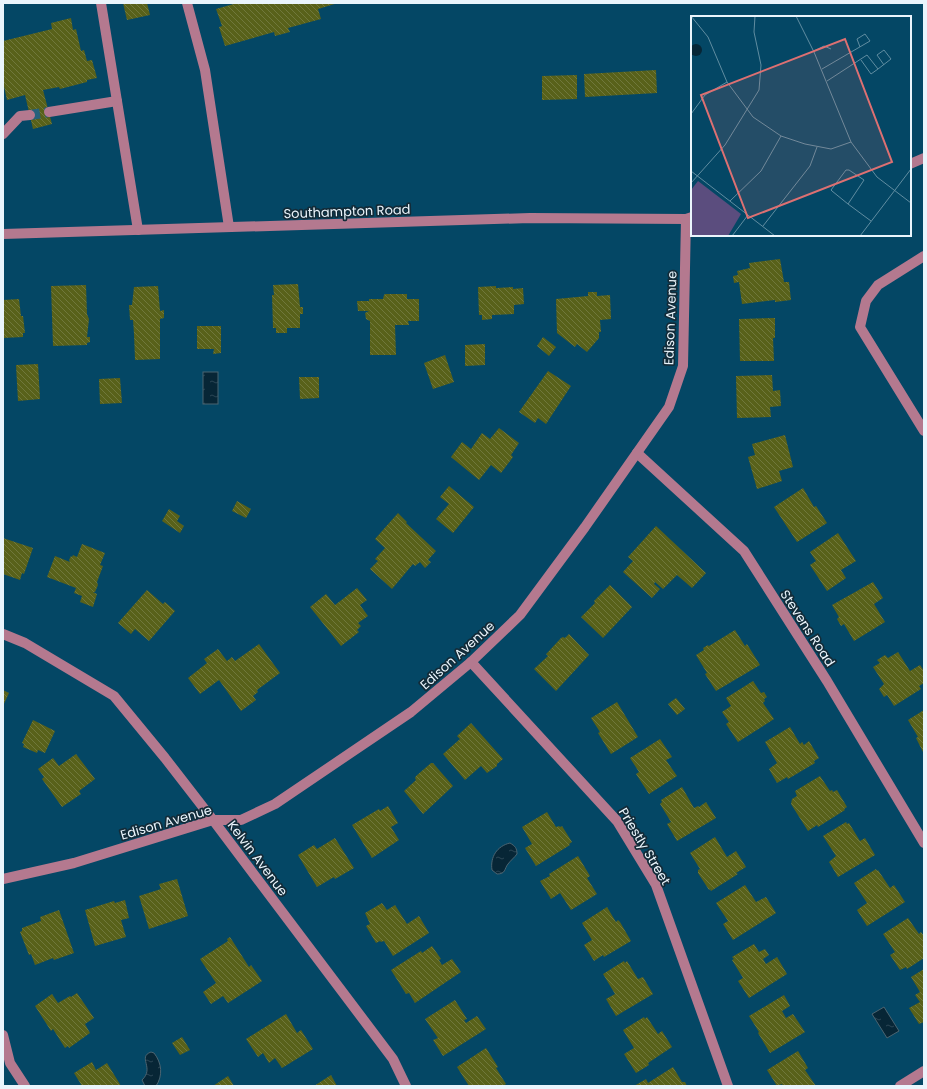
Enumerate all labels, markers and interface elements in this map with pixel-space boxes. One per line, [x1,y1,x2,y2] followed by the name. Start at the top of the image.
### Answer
[691,16,911,236] inset map
[283,200,411,223] street label: Southampton Road
[659,271,682,366] street label: Edison Avenue
[776,586,840,670] street label: Stevens Road
[416,617,499,694] street label: Edison Avenue
[118,800,214,845] street label: Edison Avenue
[614,804,675,889] street label: Priestly Street
[223,817,292,900] street label: Kelvin Avenue

